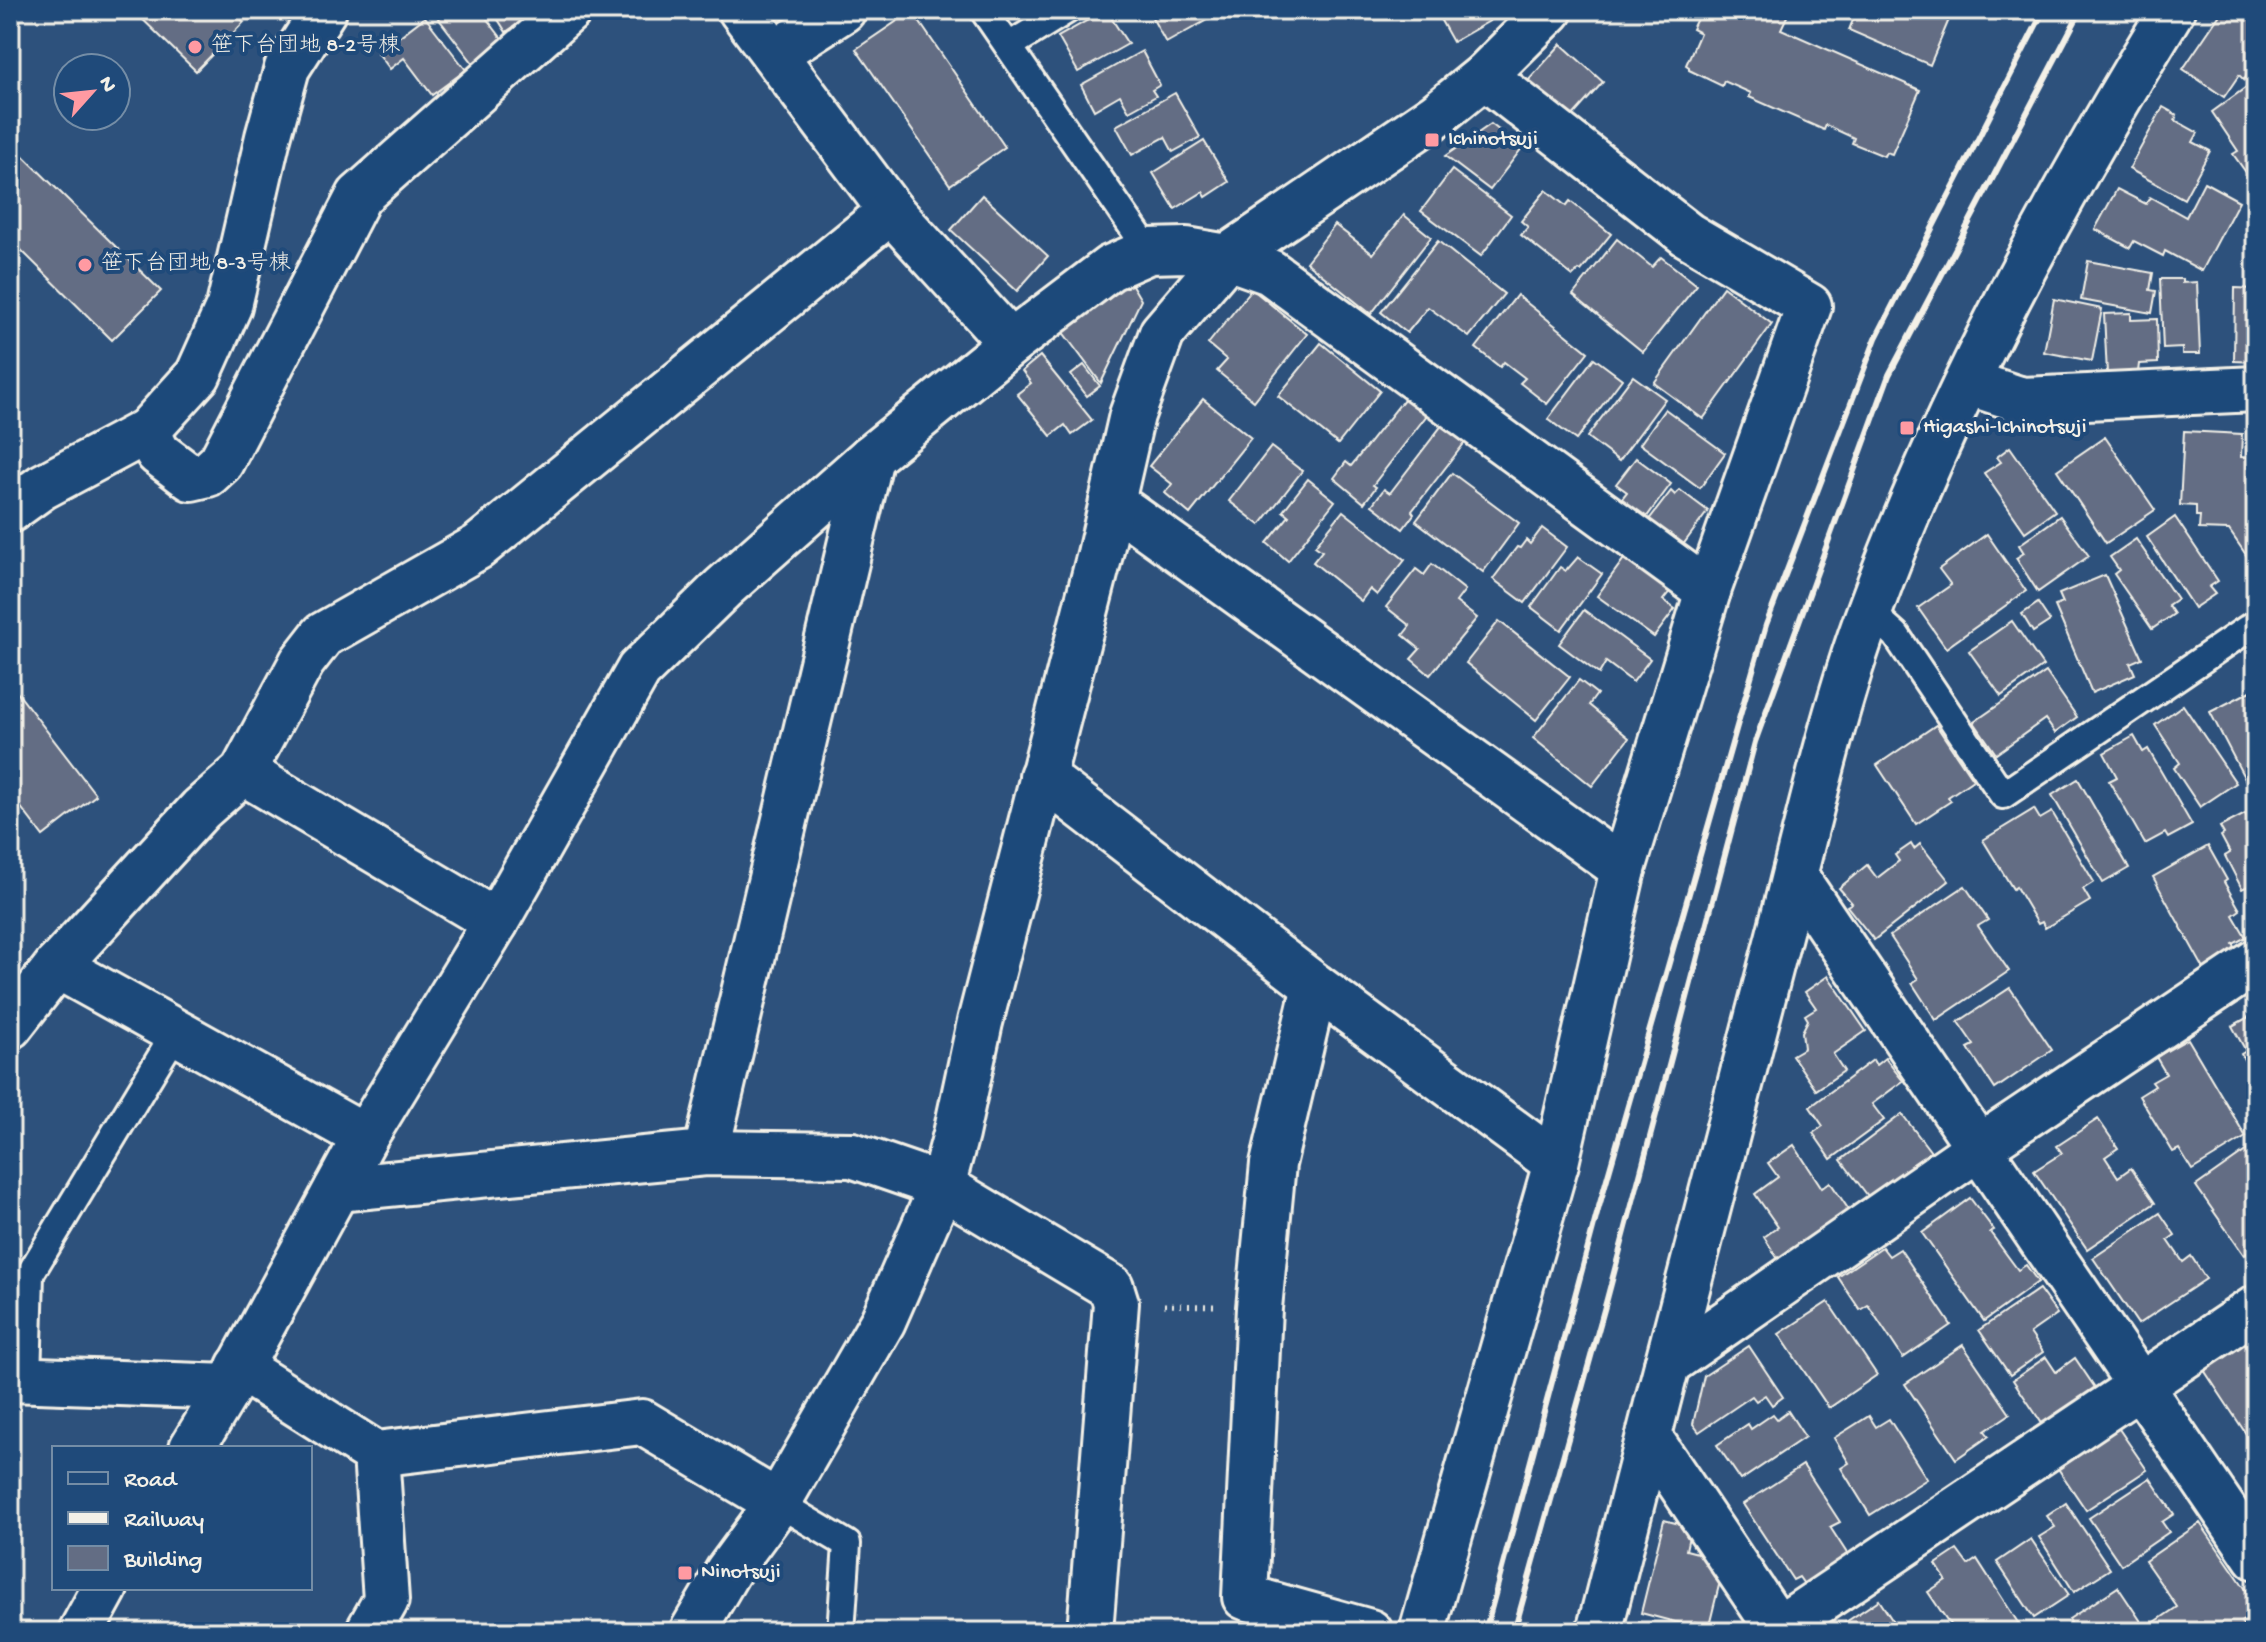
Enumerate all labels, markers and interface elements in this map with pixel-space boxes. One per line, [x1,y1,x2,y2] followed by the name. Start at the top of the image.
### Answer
[211,33,400,60] place label: 笹下台団地 8-2号棟
[186,38,204,56] marker: 笹下台団地 8-2号棟
[52,52,132,132] north arrow
[91,72,121,97] text: N
[1448,127,1538,153] place label: Ichinotsuji
[1423,131,1441,149] marker: Ichinotsuji
[101,251,291,278] place label: 笹下台団地 8-3号棟
[76,256,94,274] marker: 笹下台団地 8-3号棟
[1923,415,2086,441] place label: Higashi-Ichinotsuji
[1898,419,1916,437] marker: Higashi-Ichinotsuji
[52,1446,312,1590] legend
[124,1467,178,1496] text: Road
[124,1507,204,1536] text: Railway
[123,1547,202,1576] text: Building
[701,1560,781,1586] place label: Ninotsuji
[676,1564,694,1582] marker: Ninotsuji

